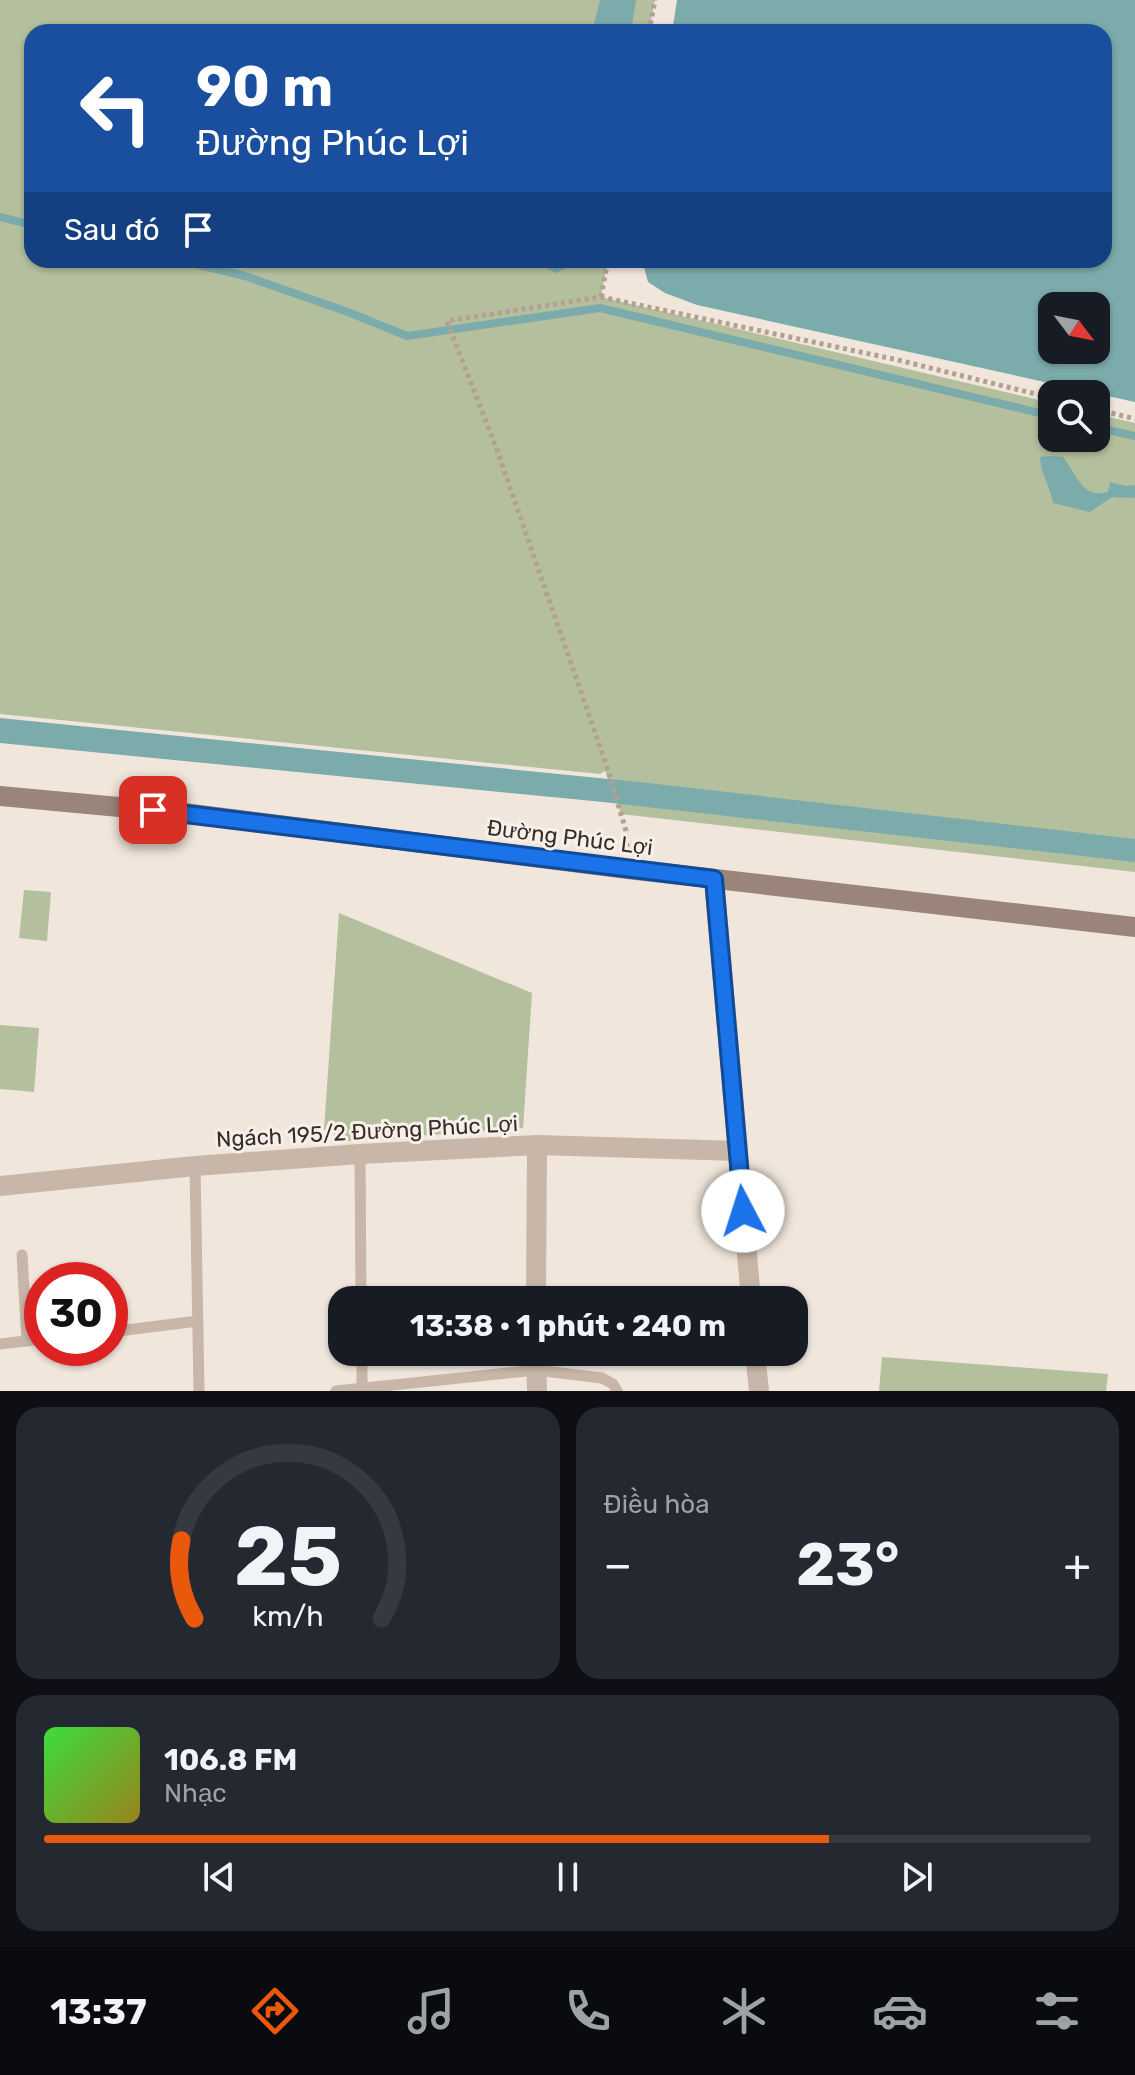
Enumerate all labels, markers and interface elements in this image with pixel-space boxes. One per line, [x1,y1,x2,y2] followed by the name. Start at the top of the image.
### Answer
[196,54,333,120] text: 90 m
[64,56,168,160] icon: left
[196,121,469,164] text: Đường Phúc Lợi
[176,208,220,252] icon: arrive
[64,212,160,248] text: Sau đó
[1038,292,1110,364] north arrow
[1038,292,1110,452] map controls
[1038,380,1110,452] button: search
[119,776,187,844] pin
[131,788,175,832] icon: arrive
[486,814,654,861] street label: Đường Phúc Lợi
[215,1110,519,1153] street label: Ngách 195/2 Đường Phúc Lợi
[701,1169,785,1253] position arrow
[24,1262,128,1366] speed limit sign: 30
[410,1308,726,1344] text: 13:38 · 1 phút · 240 m
[604,1489,710,1520] text: Điều hòa
[234,1507,342,1606] text: 25
[796,1529,899,1600] text: 23°
[604,1539,632,1591] text: −
[1064,1539,1091,1591] text: +
[252,1599,323,1633] text: km/h
[164,1742,297,1778] text: 106.8 FM
[164,1778,227,1809] text: Nhạc
[197,1855,241,1899] icon: previous
[546,1855,590,1899] icon: pause
[895,1855,939,1899] icon: next
[247,1983,303,2039] icon: directions
[403,1983,459,2039] icon: music
[560,1983,616,2039] icon: phone
[716,1983,772,2039] icon: climate
[872,1983,928,2039] icon: car
[1029,1983,1085,2039] icon: filters
[50,1990,147,2033] text: 13:37

